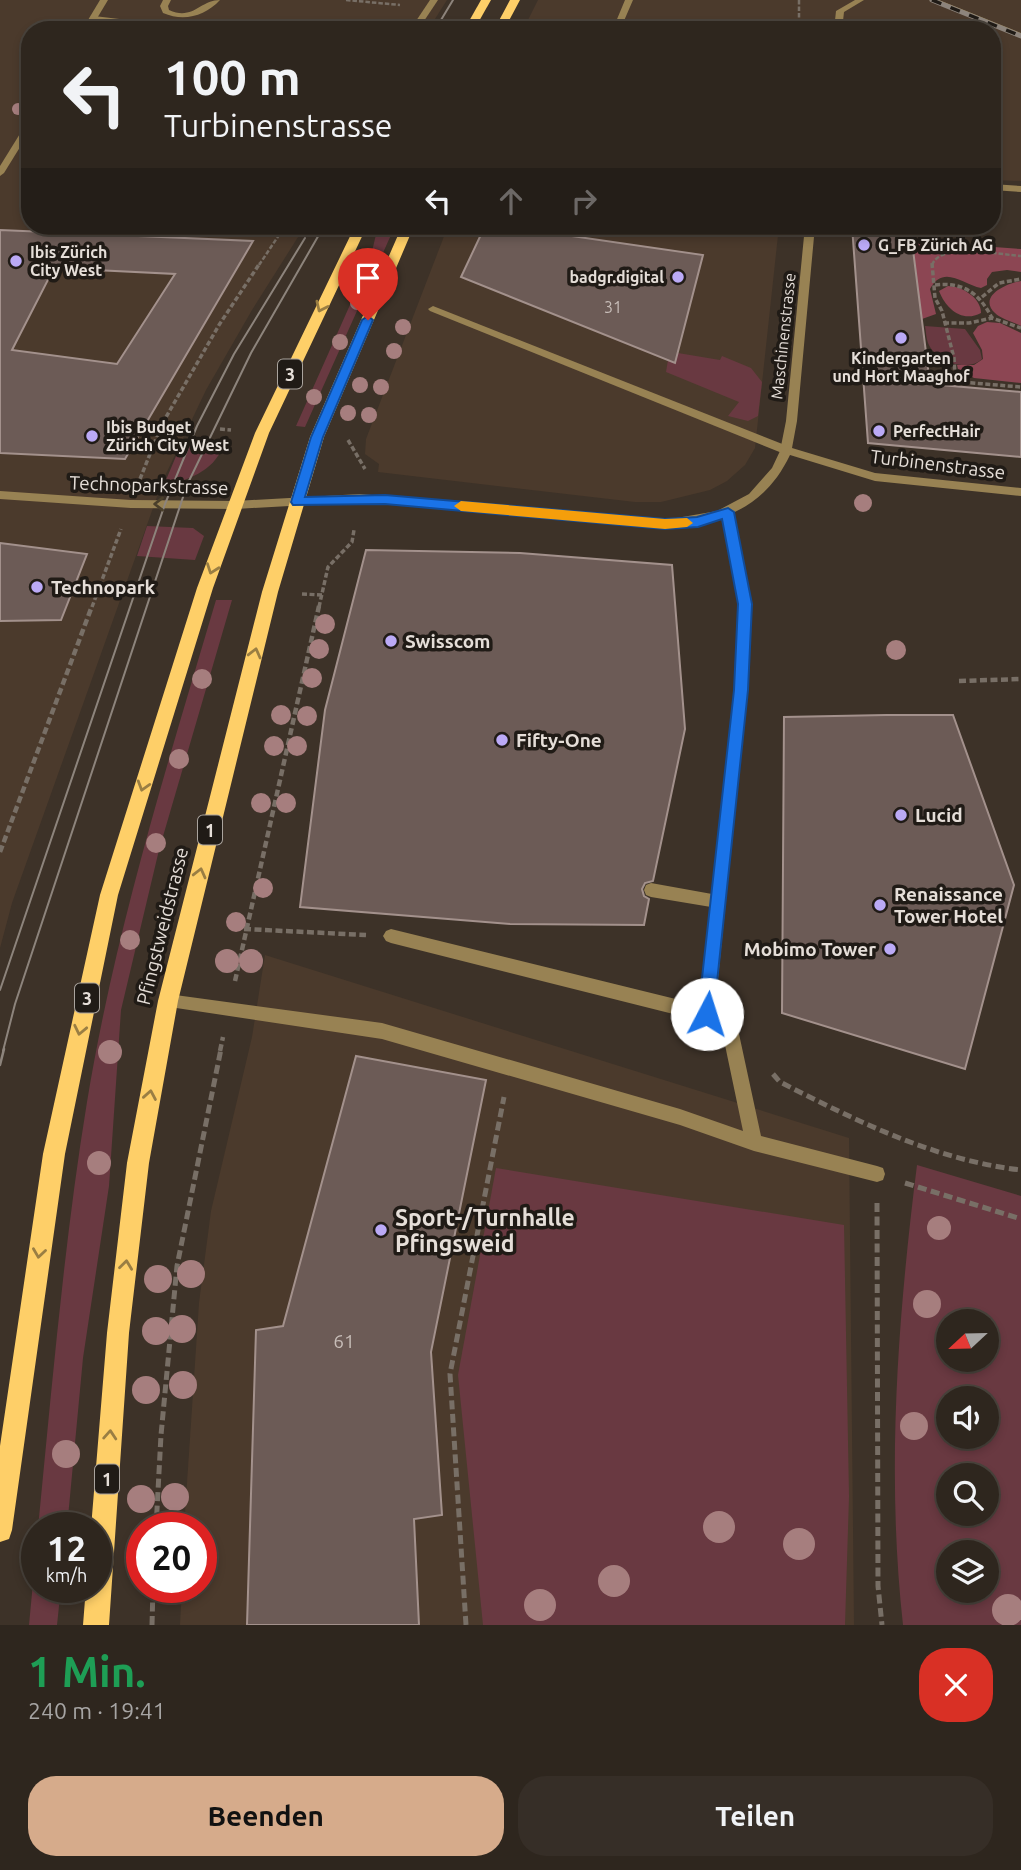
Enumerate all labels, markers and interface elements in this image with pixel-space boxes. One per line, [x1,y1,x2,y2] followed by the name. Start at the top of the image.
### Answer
[49,49,140,140] icon: left
[164,49,301,104] text: 100 m
[164,107,392,143] text: Turbinenstrasse
[419,182,457,220] icon: left
[492,182,530,220] icon: ahead
[565,182,603,220] icon: right
[878,236,993,254] place label: G_FB Zürich AG
[856,237,872,253] marker: G_FB Zürich AG
[30,243,107,279] place label: Ibis Zürich City West
[338,248,398,320] pin
[8,253,24,269] marker: Ibis Zürich City West
[349,259,387,297] icon: arrive
[569,268,664,286] place label: badgr.digital
[670,269,686,285] marker: badgr.digital
[767,272,799,400] street label: Maschinenstrasse
[604,298,622,316] house number: 31
[316,300,330,312] one-way arrow
[893,330,909,346] marker: Kindergarten und Hort Maaghof
[832,349,970,385] place label: Kindergarten und Hort Maaghof
[278,360,302,388] road number: 3
[106,418,229,454] place label: Ibis Budget Zürich City West
[893,422,981,440] place label: PerfectHair
[871,423,887,439] marker: PerfectHair
[84,428,100,444] marker: Ibis Budget Zürich City West
[869,445,1007,483] street label: Turbinenstrasse
[69,471,229,499] street label: Technoparkstrasse
[153,496,163,512] one-way arrow
[206,563,220,575] one-way arrow
[51,576,156,598] place label: Technopark
[29,579,45,595] marker: Technopark
[405,630,490,652] place label: Swisscom
[383,633,399,649] marker: Swisscom
[247,647,261,659] one-way arrow
[516,729,602,751] place label: Fifty-One
[494,732,510,748] marker: Fifty-One
[137,780,152,792] one-way arrow
[915,804,963,826] place label: Lucid
[893,807,909,823] marker: Lucid
[198,816,222,844] road number: 1
[132,845,192,1007] street label: Pfingstweidstrasse
[192,868,206,880] one-way arrow
[894,883,1003,927] place label: Renaissance Tower Hotel
[872,897,888,913] marker: Renaissance Tower Hotel
[744,938,876,960] place label: Mobimo Tower
[882,941,898,957] marker: Mobimo Tower
[670,977,744,1051] position arrow
[75,984,99,1013] road number: 3
[74,1024,89,1036] one-way arrow
[142,1089,157,1101] one-way arrow
[395,1205,575,1256] place label: Sport-/Turnhalle Pfingsweid
[373,1222,389,1238] marker: Sport-/Turnhalle Pfingsweid
[32,1247,47,1259] one-way arrow
[118,1259,133,1270] one-way arrow
[936,1309,999,1372] north arrow
[936,1309,999,1603] map controls
[333,1330,355,1352] house number: 61
[936,1386,999,1449] button: sound
[102,1429,117,1440] one-way arrow
[936,1463,999,1526] button: search
[95,1464,119,1494] road number: 1
[126,1512,217,1603] speed limit sign: 20
[47,1528,86,1568] text: 12
[936,1540,999,1603] button: layers
[46,1565,87,1585] text: km/h
[28,1648,146,1695] text: 1 Min.
[919,1648,993,1722] button: close
[28,1698,166,1723] text: 240 m · 19:41
[28,1776,504,1856] button: Beenden
[518,1776,993,1856] button: Teilen

